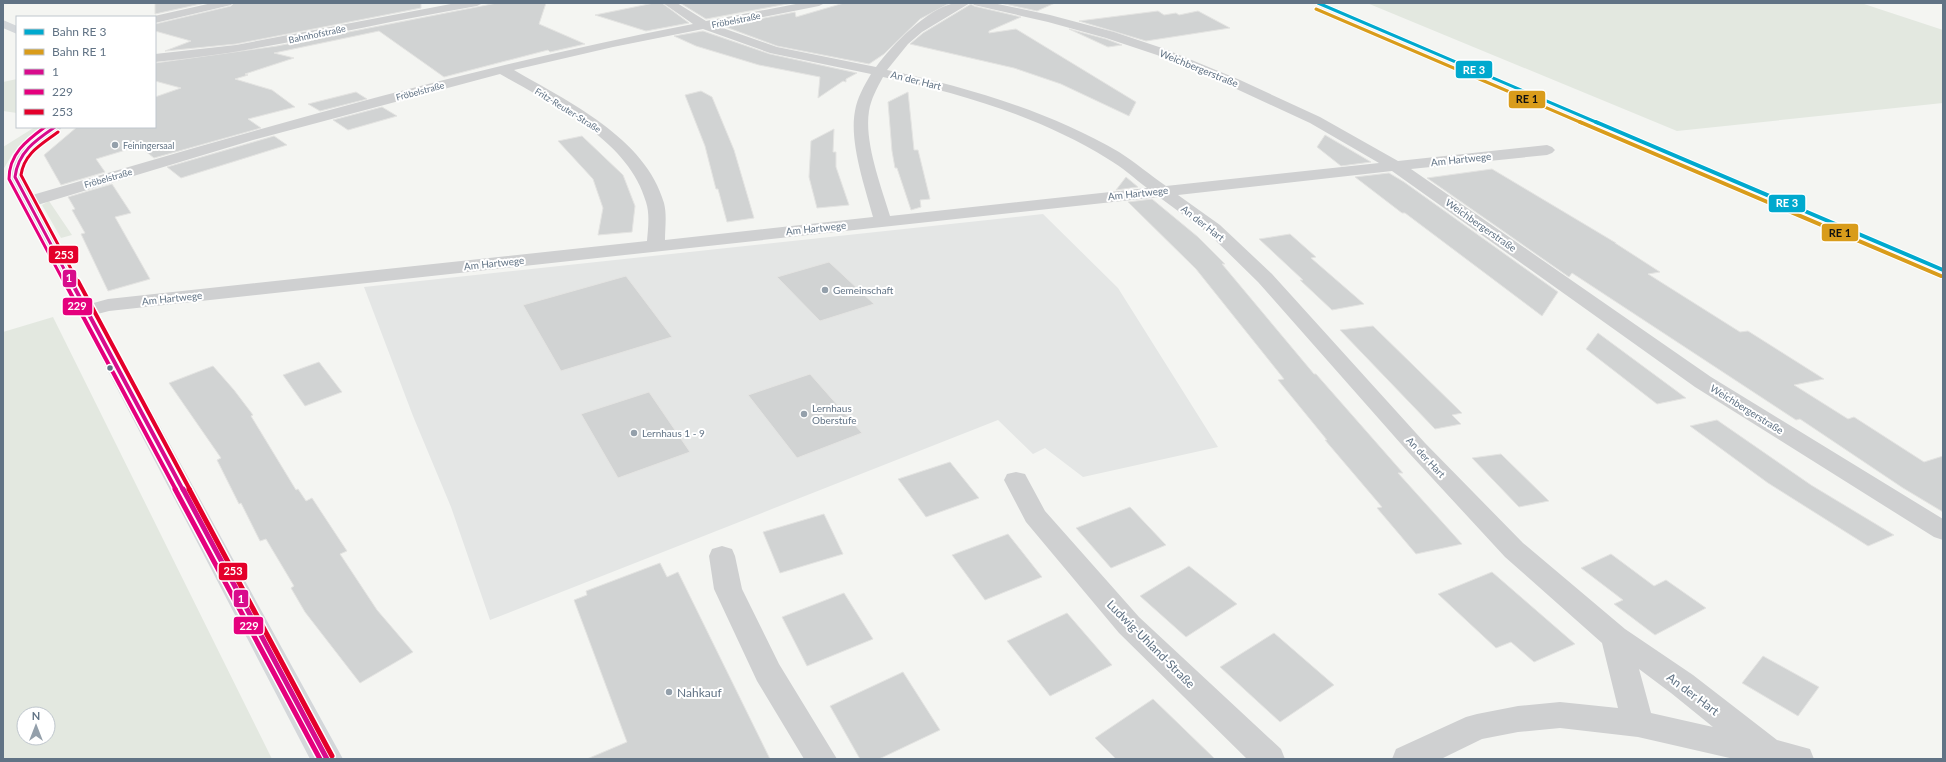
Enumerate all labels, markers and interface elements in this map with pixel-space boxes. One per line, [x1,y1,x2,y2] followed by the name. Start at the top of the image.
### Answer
[711,10,762,30] street label: Fröbelstraße
[16,16,156,128] legend
[287,23,347,45] street label: Bahnhofstraße
[52,24,107,39] text: Bahn RE 3
[52,44,107,59] text: Bahn RE 1
[1158,47,1240,89] street label: Weichbergerstraße
[1455,60,1493,79] line badge: RE 3
[1463,63,1485,76] text: RE 3
[52,64,59,79] text: 1
[890,68,943,92] street label: An der Hart
[395,79,446,103] street label: Fröbelstraße
[52,84,73,99] text: 229
[533,85,603,135] street label: Fritz-Reuter-Straße
[1508,90,1546,109] line badge: RE 1
[1516,92,1538,105] text: RE 1
[52,104,73,119] text: 253
[110,140,120,150] marker: Feiningersaal
[123,140,174,151] place label: Feiningersaal
[1430,150,1492,168] street label: Am Hartwege
[83,166,134,190] street label: Fröbelstraße
[1107,184,1169,202] street label: Am Hartwege
[1768,194,1806,213] line badge: RE 3
[1443,196,1519,254] street label: Weichbergerstraße
[1776,196,1798,209] text: RE 3
[1179,202,1227,244] street label: An der Hart
[785,219,847,237] street label: Am Hartwege
[1821,223,1859,242] line badge: RE 1
[1829,226,1851,239] text: RE 1
[48,245,79,264] line badge: 253
[54,248,74,261] text: 253
[463,254,525,272] street label: Am Hartwege
[62,269,77,288] line badge: 1
[66,271,72,284] text: 1
[833,284,894,296] place label: Gemeinschaft
[820,285,830,295] marker: Gemeinschaft
[141,289,203,307] street label: Am Hartwege
[62,297,93,316] line badge: 229
[67,299,87,312] text: 229
[105,363,115,373] unlabelled marker
[1708,382,1786,436] street label: Weichbergerstraße
[812,402,857,426] place label: Lernhaus Oberstufe
[799,409,809,419] marker: Lernhaus Oberstufe
[642,427,705,439] place label: Lernhaus 1 - 9
[629,428,639,438] marker: Lernhaus 1 - 9
[1404,434,1448,480] street label: An der Hart
[218,562,248,581] line badge: 253
[223,564,243,577] text: 253
[233,589,249,608] line badge: 1
[238,592,244,605] text: 1
[1104,597,1198,691] street label: Ludwig-Uhland-Straße
[233,616,264,635] line badge: 229
[239,619,259,632] text: 229
[1664,669,1723,719] street label: An der Hart
[677,685,722,700] place label: Nahkauf
[664,687,674,697] marker: Nahkauf
[16,706,56,746] north arrow
[32,709,40,722] text: N

